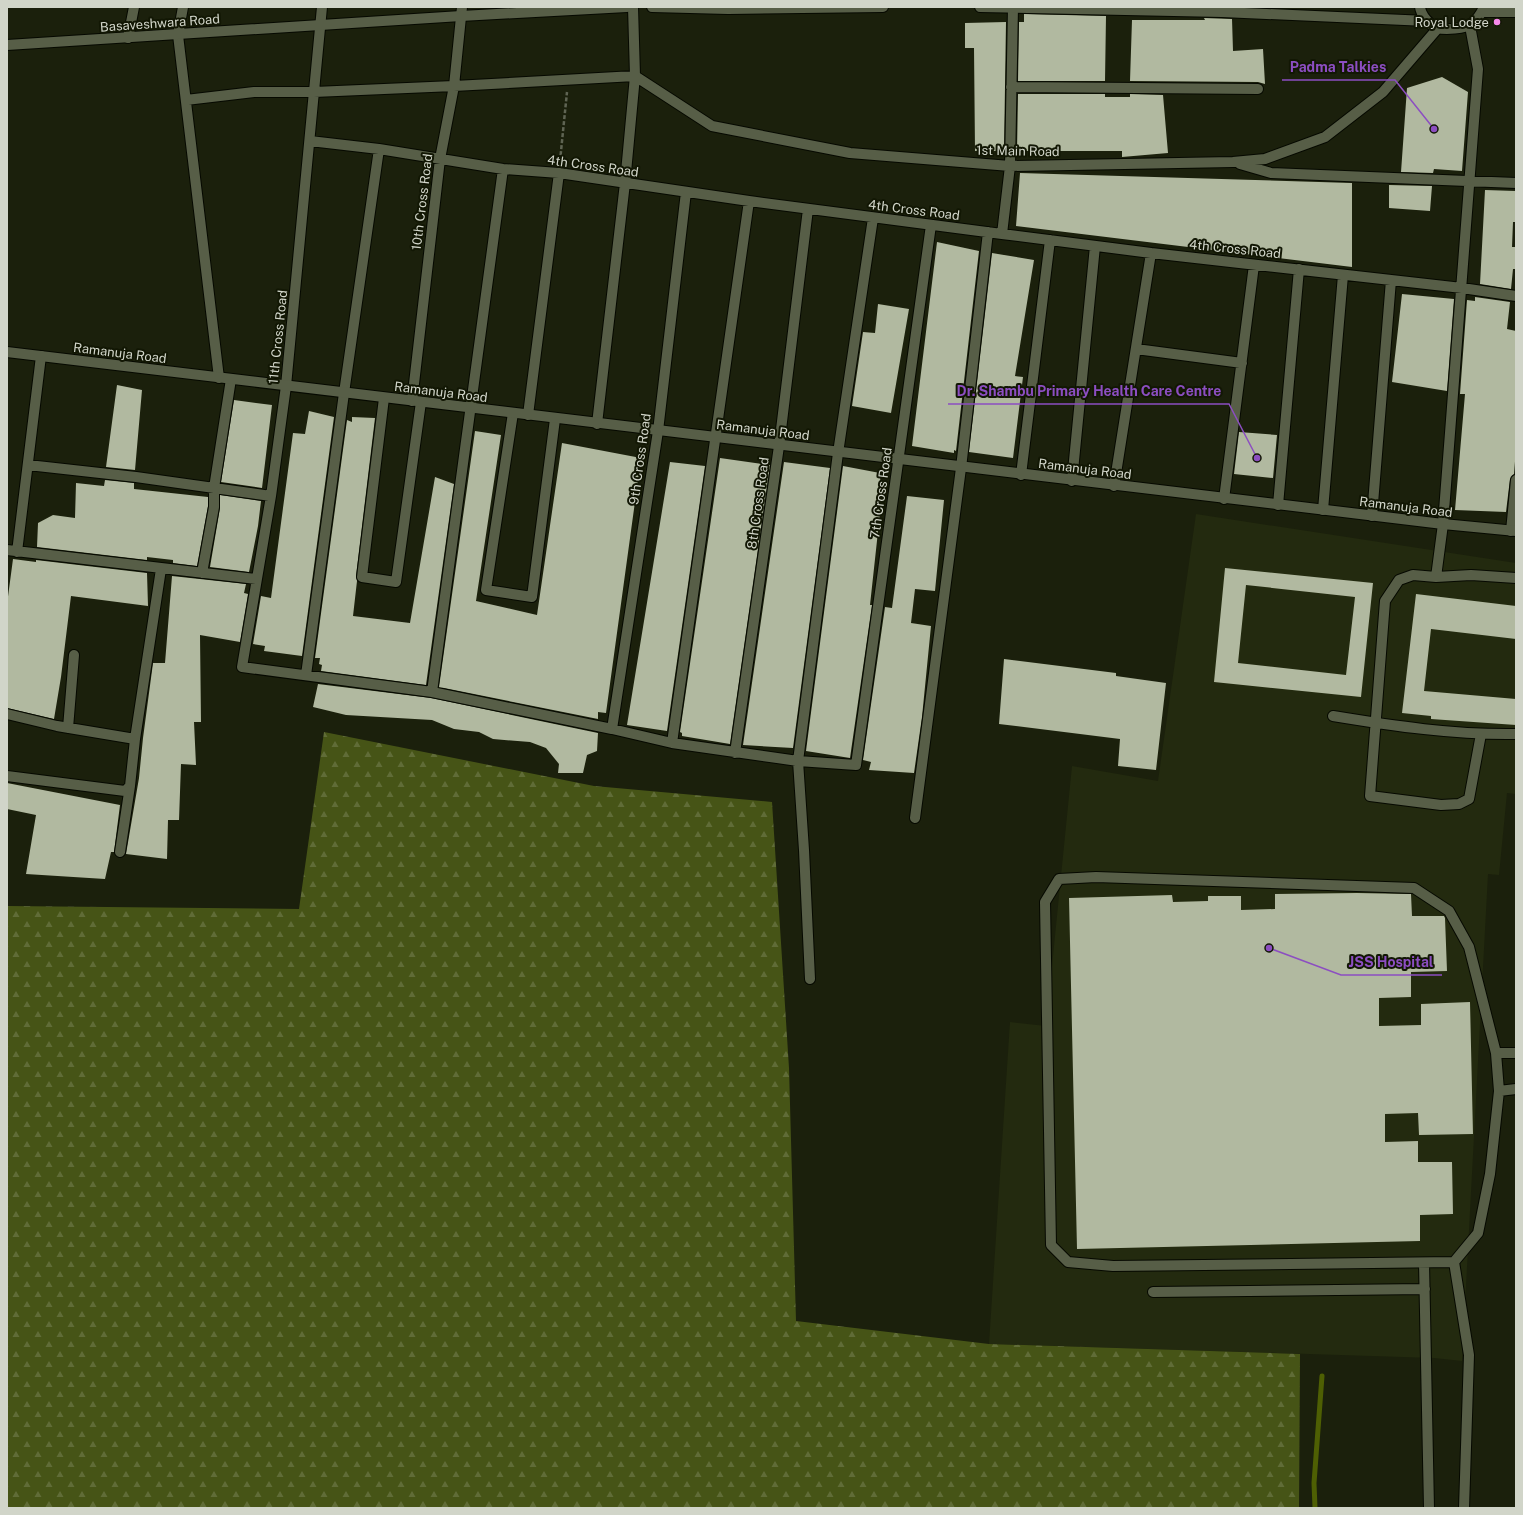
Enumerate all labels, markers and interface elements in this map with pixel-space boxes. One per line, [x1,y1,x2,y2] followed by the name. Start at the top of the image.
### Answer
[100,11,220,35] street label: Basaveshwara Road
[1414,15,1489,30] place label: Royal Lodge
[1492,17,1502,27] marker: Royal Lodge
[1282,54,1395,80] callout: Padma Talkies
[1290,59,1386,75] text: Padma Talkies
[976,143,1060,159] street label: 1st Main Road
[546,152,640,180] street label: 4th Cross Road
[409,153,435,251] street label: 10th Cross Road
[867,197,961,223] street label: 4th Cross Road
[1188,237,1282,261] street label: 4th Cross Road
[266,289,290,385] street label: 11th Cross Road
[72,340,168,366] street label: Ramanuja Road
[948,378,1229,404] callout: Dr. Shambu Primary Health Care Centre
[393,379,489,405] street label: Ramanuja Road
[957,383,1221,399] text: Dr. Shambu Primary Health Care Centre
[626,412,654,506] street label: 9th Cross Road
[715,417,811,443] street label: Ramanuja Road
[867,447,895,539] street label: 7th Cross Road
[744,456,772,550] street label: 8th Cross Road
[1037,456,1133,482] street label: Ramanuja Road
[1358,494,1454,520] street label: Ramanuja Road
[1341,949,1442,975] callout: JSS Hospital
[1349,954,1434,970] text: JSS Hospital

